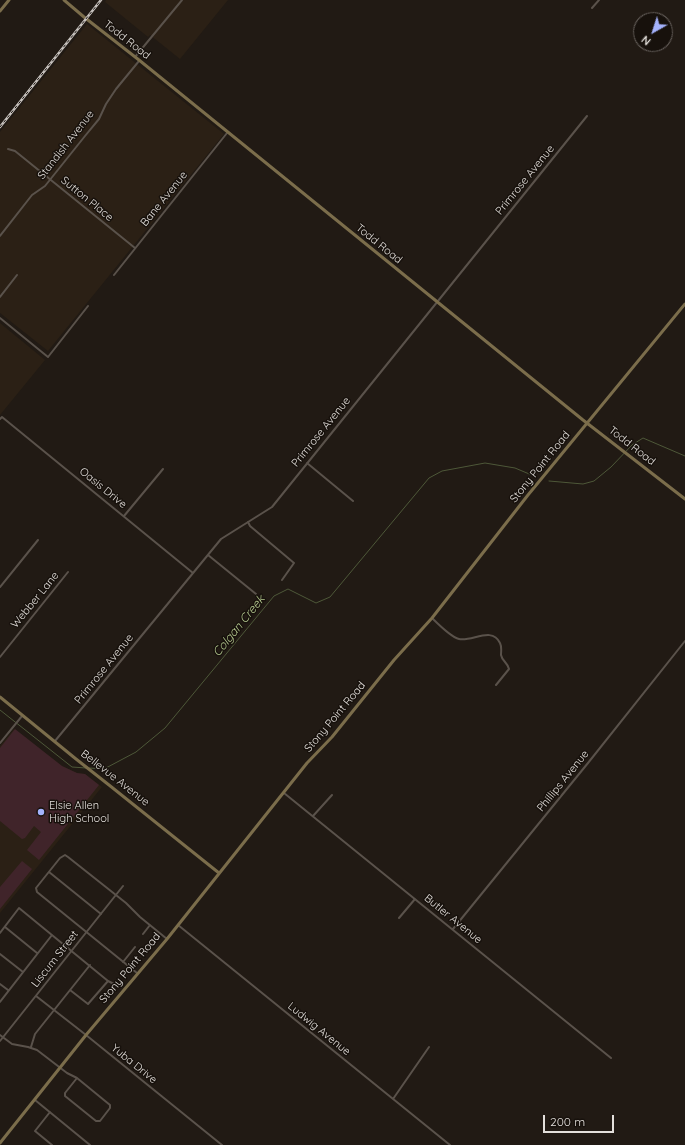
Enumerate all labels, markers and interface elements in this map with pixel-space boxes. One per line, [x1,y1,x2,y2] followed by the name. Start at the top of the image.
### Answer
[633,12,673,52] north arrow
[101,18,153,62] street label: Todd Road
[639,33,654,49] text: N
[35,108,97,182] street label: Standish Avenue
[493,143,557,217] street label: Primrose Avenue
[138,169,190,229] street label: Bane Avenue
[58,174,116,224] street label: Sutton Place
[353,221,405,267] street label: Todd Road
[289,395,353,469] street label: Primrose Avenue
[606,424,658,468] street label: Todd Road
[507,429,573,505] street label: Stony Point Road
[77,465,129,511] street label: Oasis Drive
[8,569,62,631] street label: Webber Lane
[210,592,268,660] water label: Colgan Creek
[72,632,136,706] street label: Primrose Avenue
[302,679,368,755] street label: Stony Point Road
[78,747,152,809] street label: Bellevue Avenue
[534,748,592,814] street label: Phillips Avenue
[49,799,109,825] place label: Elsie Allen High School
[36,807,46,817] marker: Elsie Allen High School
[421,892,485,946] street label: Butler Avenue
[29,928,81,990] street label: Liscum Street
[97,930,163,1006] street label: Stony Point Road
[285,1000,353,1058] street label: Ludwig Avenue
[108,1042,160,1086] street label: Yuba Drive
[545,1107,616,1133] scale bar
[550,1114,585,1129] text: 200 m

